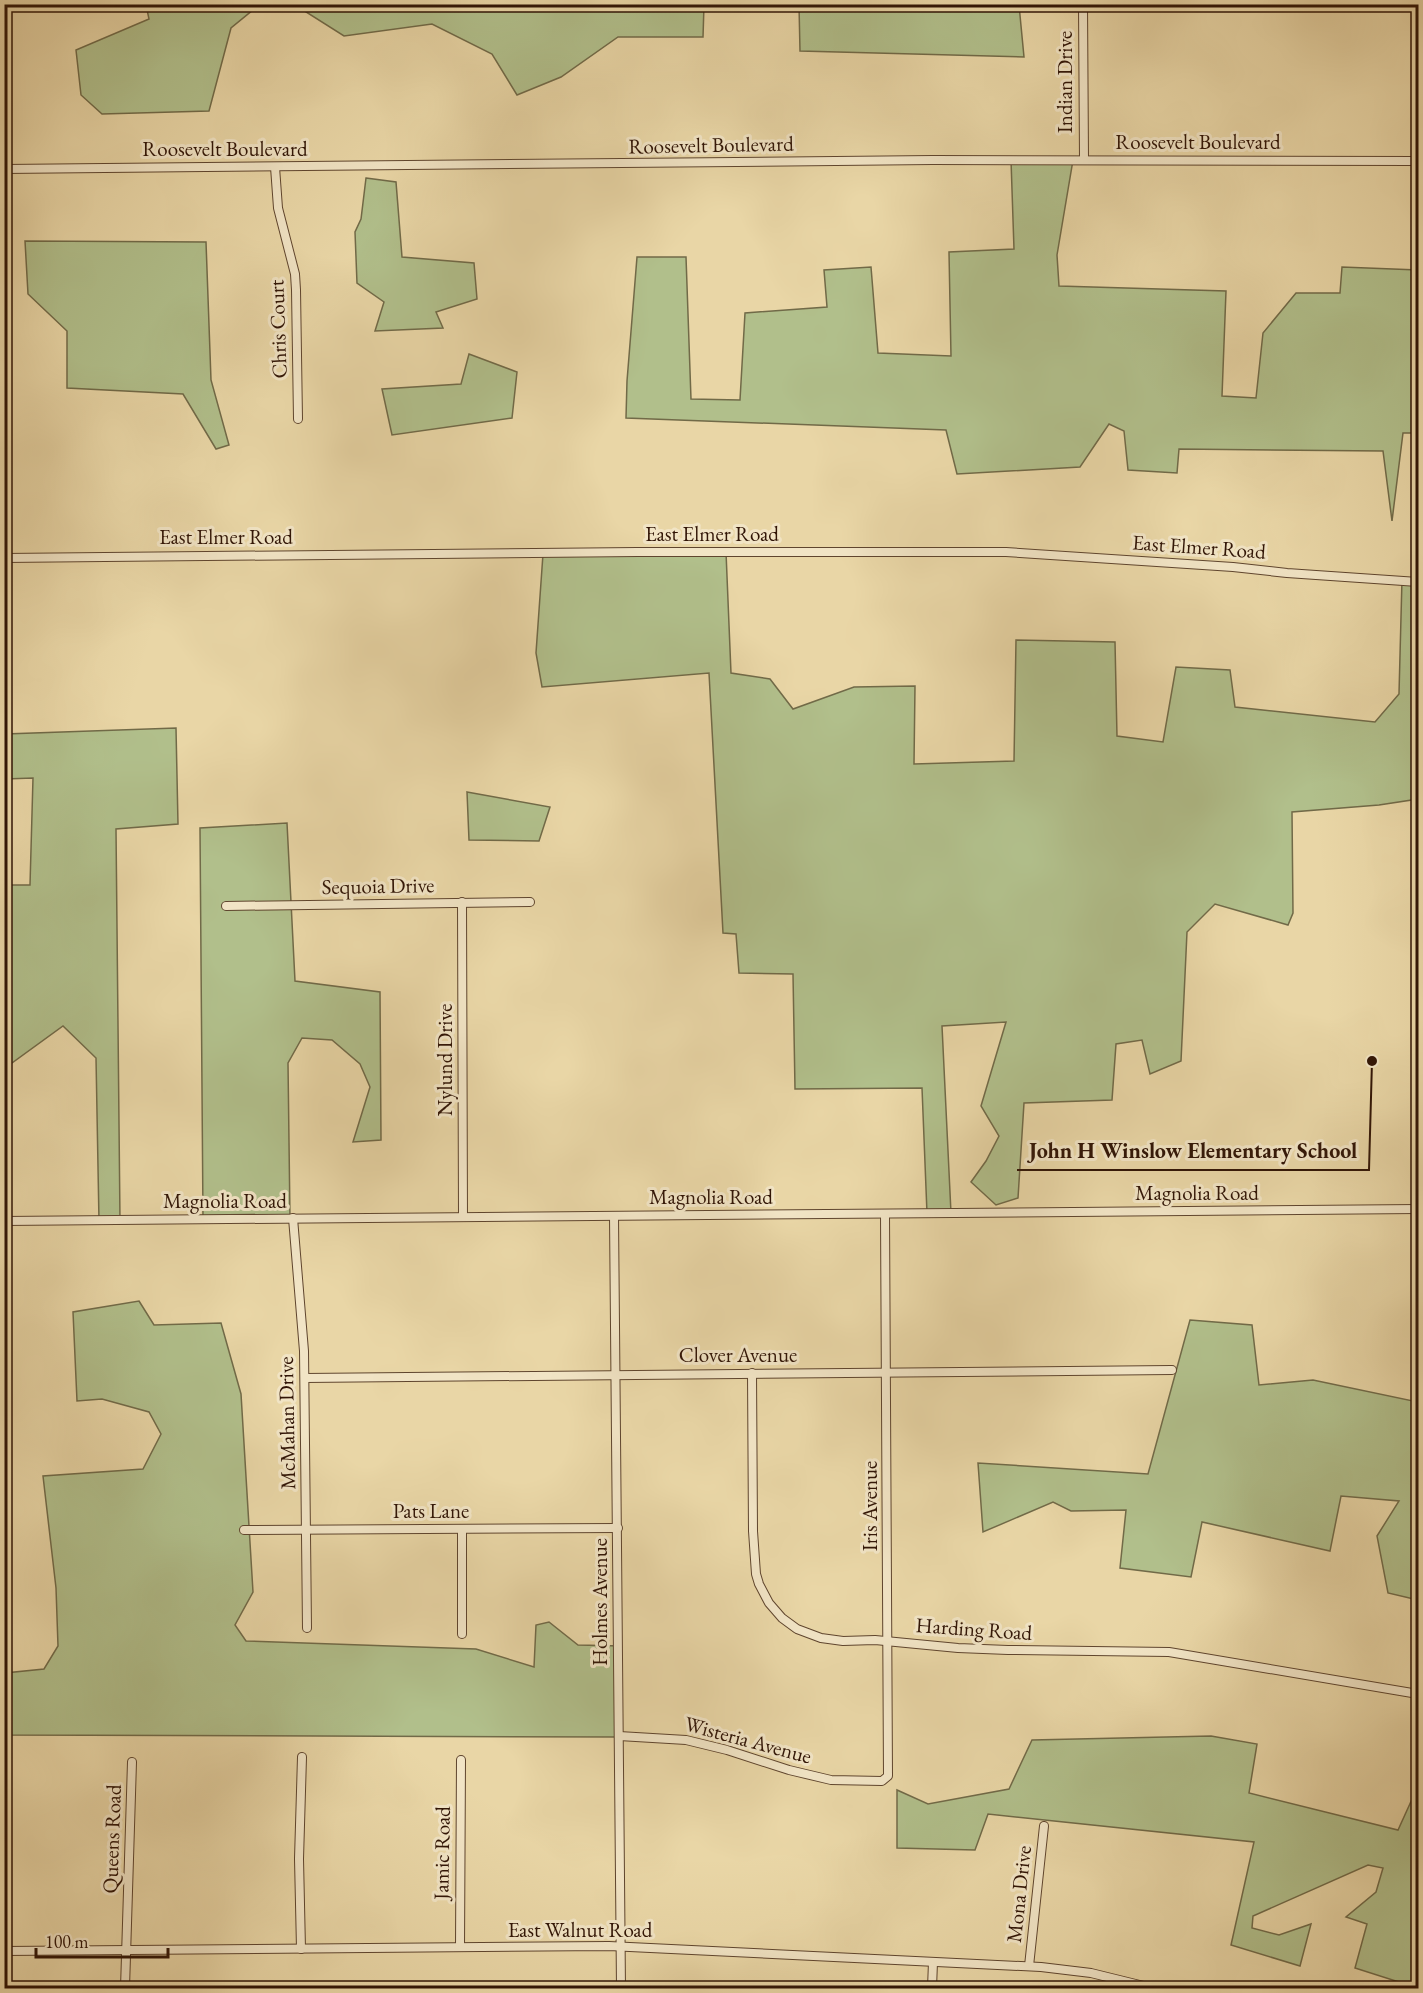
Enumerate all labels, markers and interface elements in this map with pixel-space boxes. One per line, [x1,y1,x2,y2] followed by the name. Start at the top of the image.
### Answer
[1051,31,1078,133] street label: Indian Drive
[1115,128,1281,155] street label: Roosevelt Boulevard
[628,130,794,159] street label: Roosevelt Boulevard
[142,135,308,162] street label: Roosevelt Boulevard
[262,279,293,379] street label: Chris Court
[645,520,779,547] street label: East Elmer Road
[159,523,293,550] street label: East Elmer Road
[1131,528,1267,565] street label: East Elmer Road
[321,871,435,900] street label: Sequoia Drive
[431,1004,458,1116] street label: Nylund Drive
[1017,1130,1369,1170] callout: John H Winslow Elementary School
[1027,1136,1357,1165] text: John H Winslow Elementary School
[1135,1179,1259,1206] street label: Magnolia Road
[649,1183,773,1210] street label: Magnolia Road
[163,1187,287,1214] street label: Magnolia Road
[679,1341,797,1368] street label: Clover Avenue
[272,1356,301,1490] street label: McMahan Drive
[856,1461,883,1551] street label: Iris Avenue
[393,1497,469,1524] street label: Pats Lane
[586,1538,613,1666] street label: Holmes Avenue
[915,1611,1033,1646] street label: Harding Road
[682,1710,815,1769] street label: Wisteria Avenue
[96,1784,128,1894] street label: Queens Road
[427,1806,456,1902] street label: Jamic Road
[1000,1844,1037,1944] street label: Mona Drive
[508,1916,653,1943] street label: East Walnut Road
[36,1921,168,1959] scale bar
[45,1930,89,1953] text: 100 m

